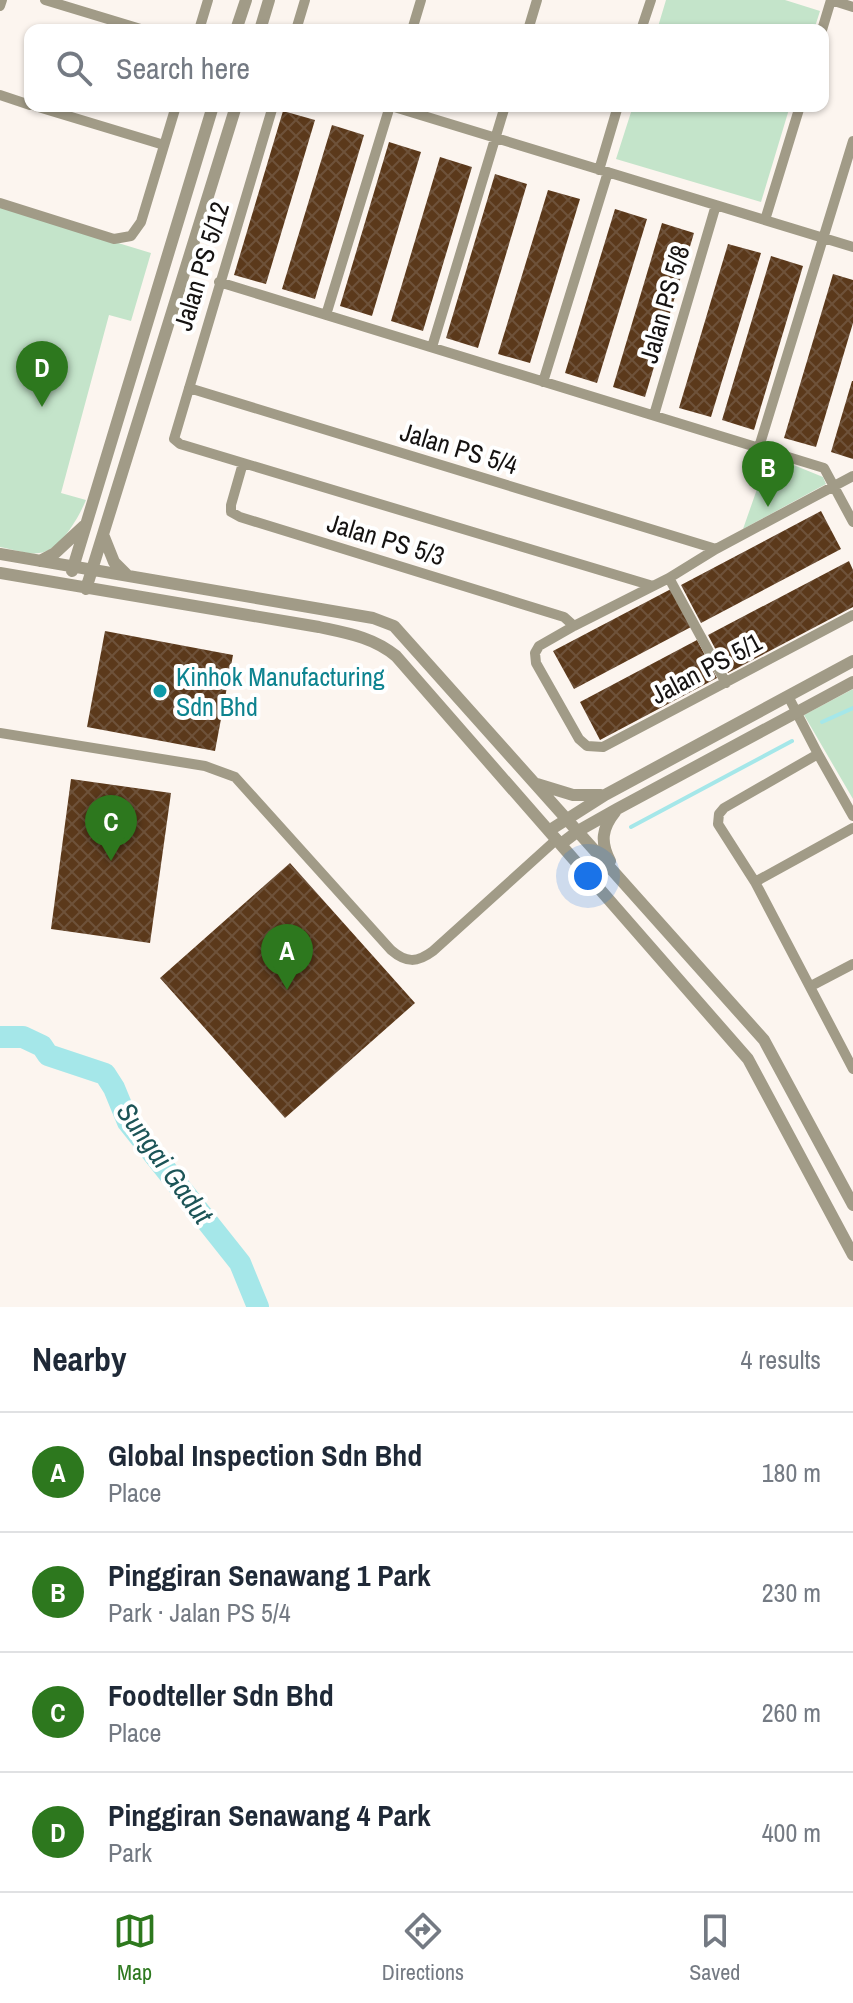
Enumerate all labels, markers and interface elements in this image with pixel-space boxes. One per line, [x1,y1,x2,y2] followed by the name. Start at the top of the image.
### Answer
[24,24,829,112] search box
[52,46,96,90] icon: search
[116,48,250,88] text: Search here
[165,197,237,335] street label: Jalan PS 5/12
[631,241,697,367] street label: Jalan PS 5/8
[16,341,68,407] pin: D
[396,414,522,482] street label: Jalan PS 5/4
[742,441,794,507] pin: B
[323,505,449,573] street label: Jalan PS 5/3
[644,624,768,712] street label: Jalan PS 5/1
[176,659,385,724] place label: Kinhok Manufacturing Sdn Bhd
[151,682,169,700] marker: Kinhok Manufacturing Sdn Bhd
[85,795,137,861] pin: C
[568,856,608,896] your location
[261,924,313,990] pin: A
[108,1095,222,1232] water label: Sungai Gadut
[32,1336,127,1382] text: Nearby
[740,1342,821,1377] text: 4 results
[108,1435,422,1475] text: Global Inspection Sdn Bhd
[50,1455,66,1490] text: A
[762,1455,821,1490] text: 180 m
[108,1475,161,1510] text: Place
[108,1555,431,1595] text: Pinggiran Senawang 1 Park
[50,1575,66,1610] text: B
[762,1575,821,1610] text: 230 m
[108,1595,291,1630] text: Park · Jalan PS 5/4
[108,1675,334,1715] text: Foodteller Sdn Bhd
[50,1695,66,1730] text: C
[762,1695,821,1730] text: 260 m
[108,1715,161,1750] text: Place
[108,1795,431,1835] text: Pinggiran Senawang 4 Park
[50,1815,66,1850] text: D
[762,1815,821,1850] text: 400 m
[108,1835,152,1870] text: Park
[113,1909,157,1987] tab: Map
[382,1909,464,1987] tab: Directions
[689,1909,740,1987] tab: Saved

